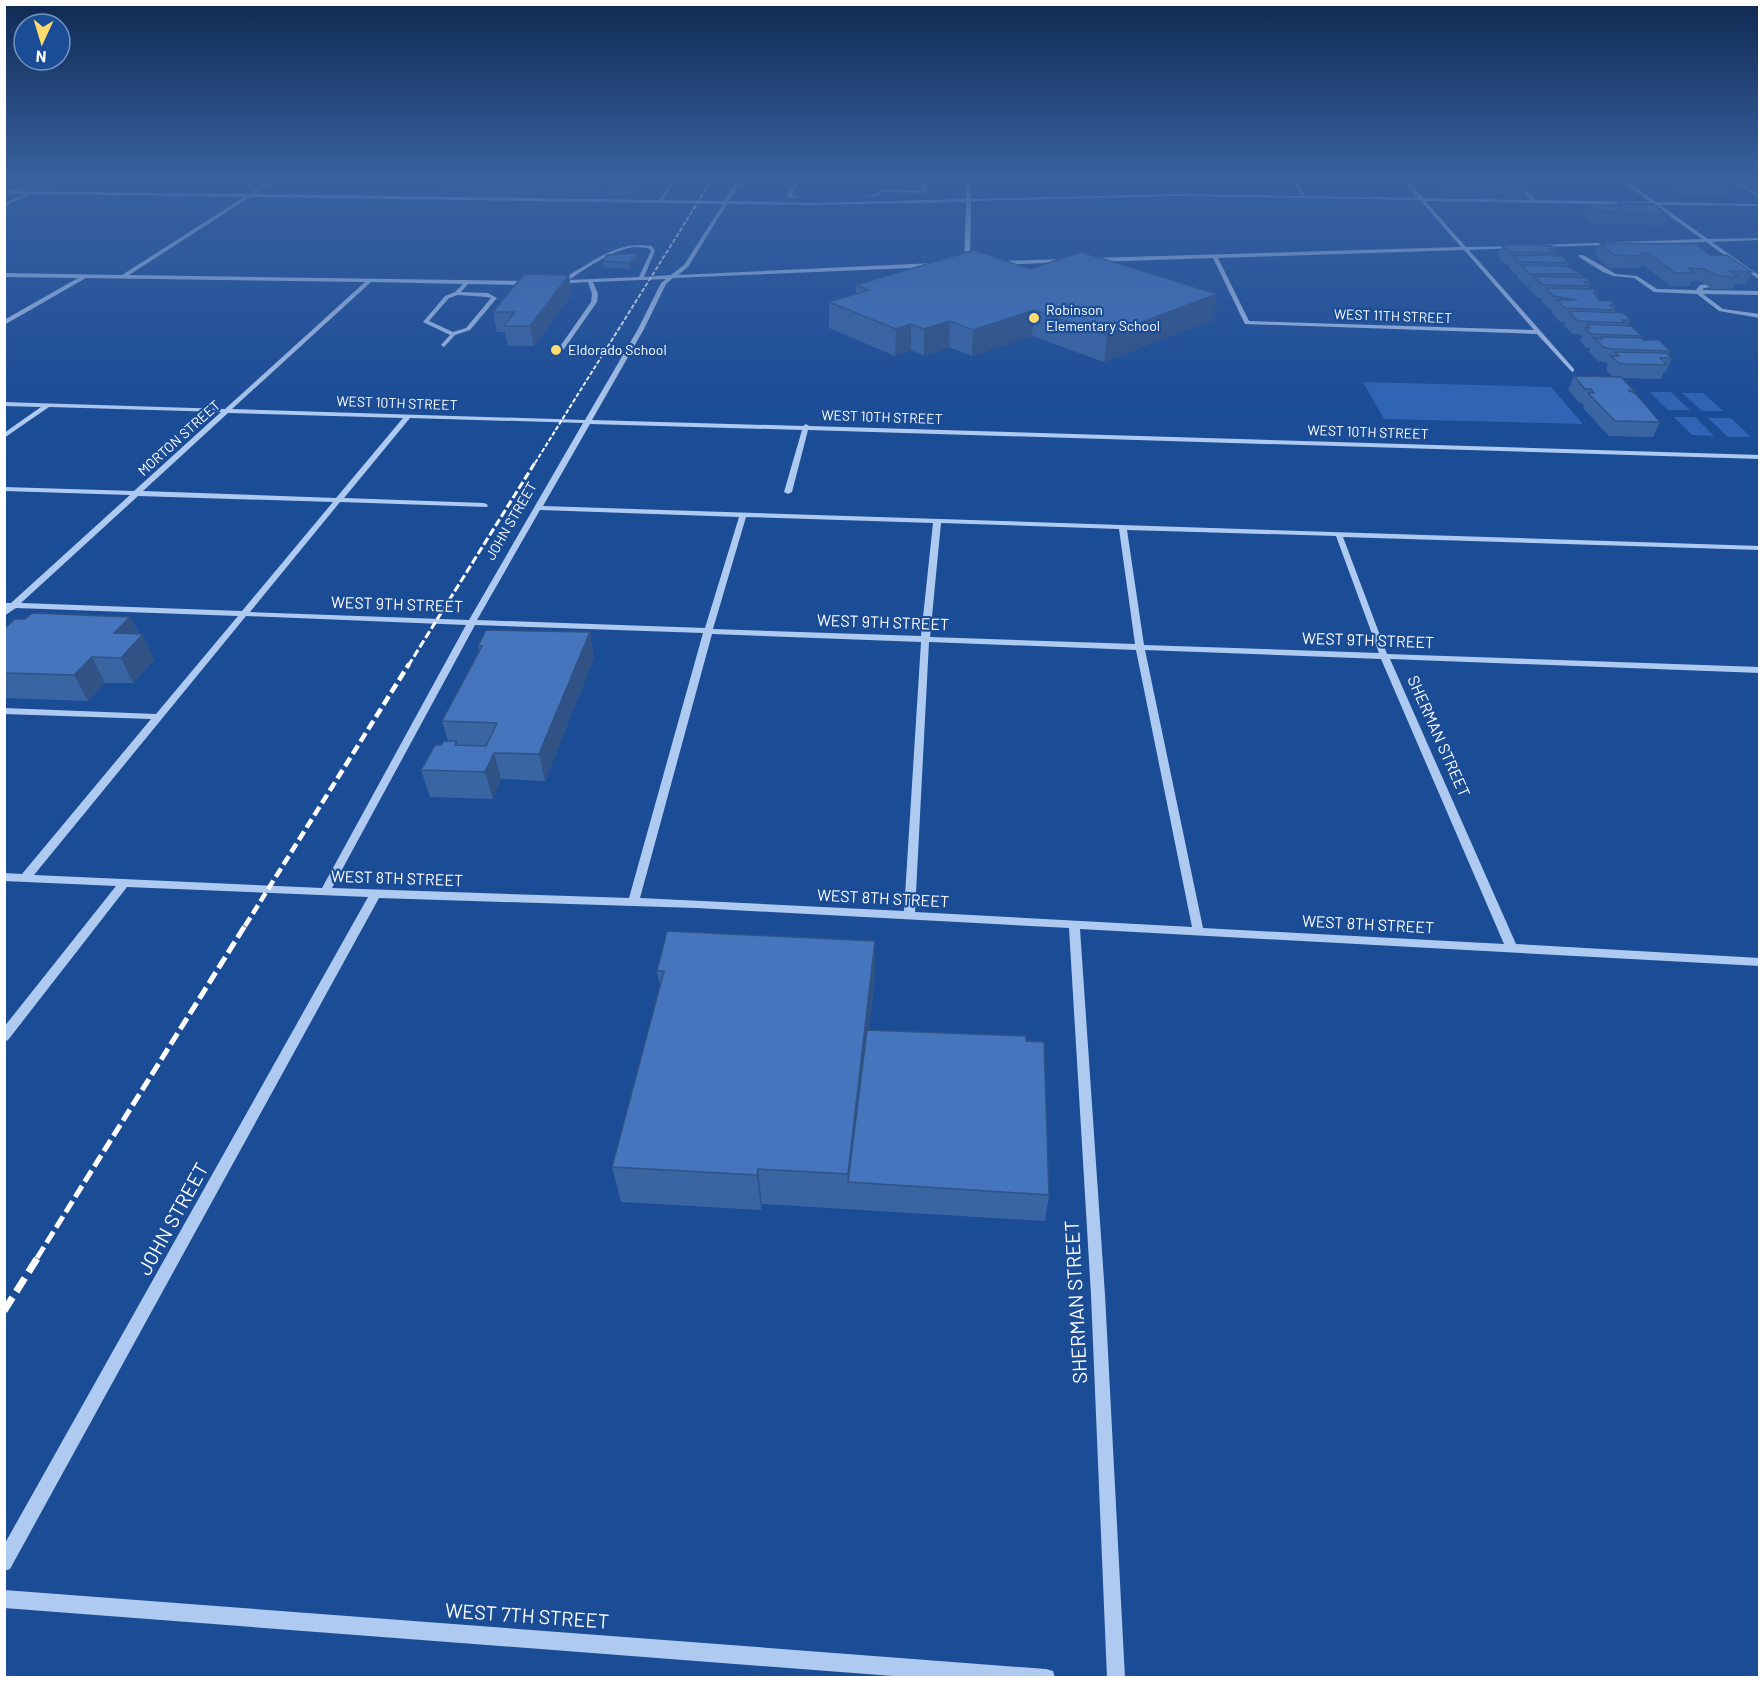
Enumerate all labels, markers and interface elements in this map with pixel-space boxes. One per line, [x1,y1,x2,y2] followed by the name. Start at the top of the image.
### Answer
[12,12,72,72] north arrow
[35,48,47,67] text: N
[1046,301,1160,334] place label: Robinson Elementary School
[1334,305,1452,326] street label: WEST 11TH STREET
[1027,311,1041,325] marker: Robinson Elementary School
[568,341,667,358] place label: Eldorado School
[549,343,563,357] marker: Eldorado School
[336,392,458,413] street label: WEST 10TH STREET
[134,396,223,479] street label: MORTON STREET
[821,406,943,427] street label: WEST 10TH STREET
[1307,421,1429,442] street label: WEST 10TH STREET
[481,479,540,563] street label: JOHN STREET
[331,592,463,615] street label: WEST 9TH STREET
[817,610,949,633] street label: WEST 9TH STREET
[1302,628,1434,651] street label: WEST 9TH STREET
[1404,672,1475,799] street label: SHERMAN STREET
[331,866,463,889] street label: WEST 8TH STREET
[816,885,950,910] street label: WEST 8TH STREET
[1301,911,1435,936] street label: WEST 8TH STREET
[131,1158,213,1279] street label: JOHN STREET
[1059,1220,1091,1384] street label: SHERMAN STREET
[444,1597,610,1633] street label: WEST 7TH STREET

